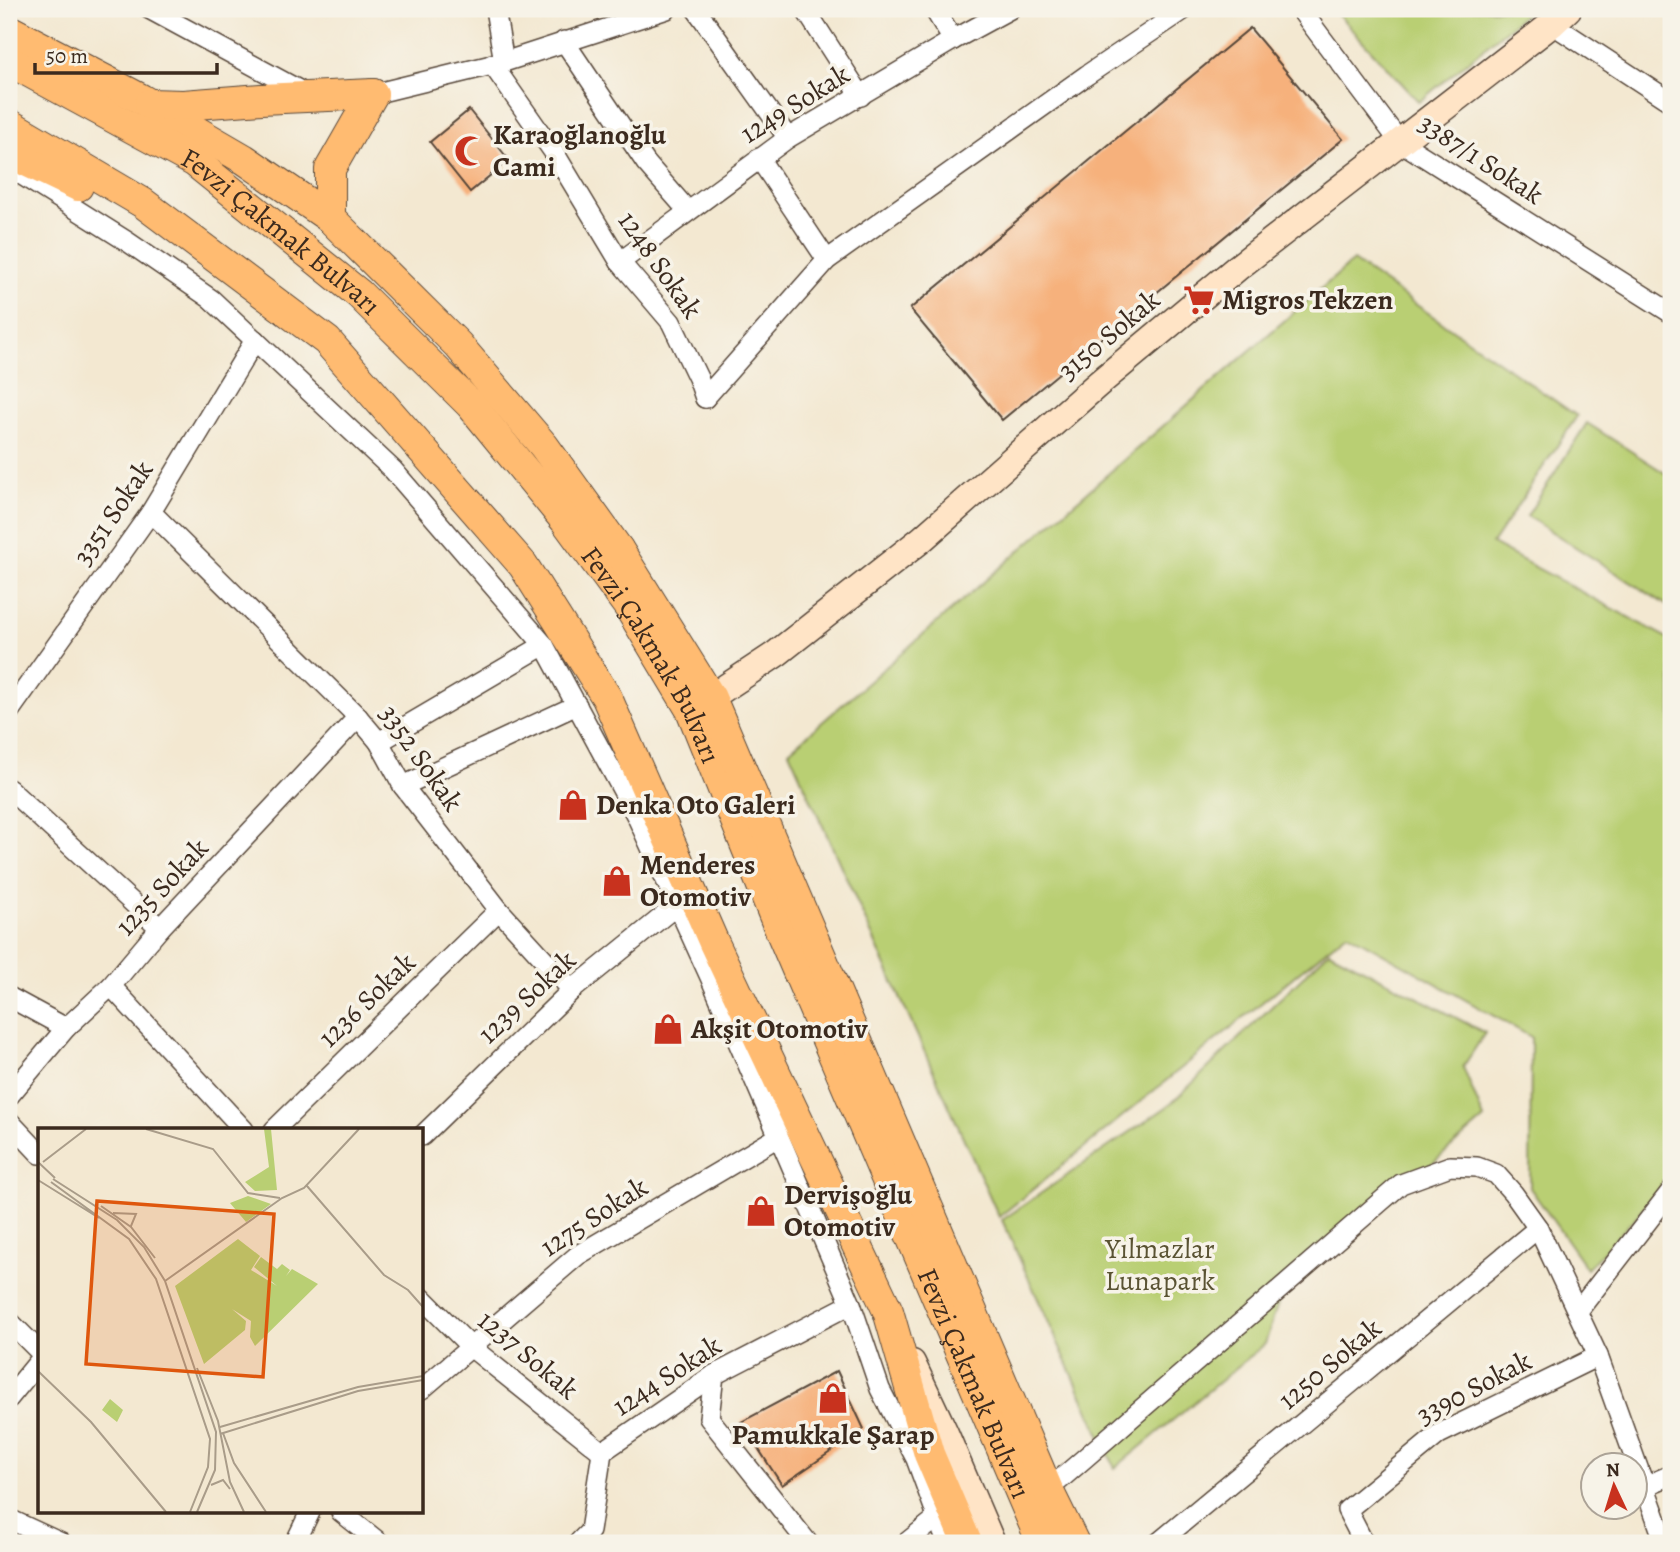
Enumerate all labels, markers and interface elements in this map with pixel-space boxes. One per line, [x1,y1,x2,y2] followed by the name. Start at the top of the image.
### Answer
[35,32,217,76] scale bar
[46,42,88,70] text: 50 m
[733,55,857,153] street label: 1249 Sokak
[1411,105,1551,214] street label: 3387/1 Sokak
[493,116,667,186] place label: Karaoğlanoğlu Cami
[453,134,487,168] mosque icon: Karaoğlanoğlu Cami
[174,139,389,324] street label: Fevzi Çakmak Bulvarı
[609,204,711,326] street label: 1248 Sokak
[1050,281,1168,389] street label: 3150 Sokak
[1222,281,1393,319] place label: Migros Tekzen
[1182,283,1216,317] supermarket icon: Migros Tekzen
[64,453,162,573] street label: 3351 Sokak
[572,539,730,769] street label: Fevzi Çakmak Bulvarı
[370,697,472,819] street label: 3352 Sokak
[596,786,795,824] place label: Denka Oto Galeri
[556,788,590,822] shop icon: Denka Oto Galeri
[107,830,217,944] street label: 1235 Sokak
[640,846,755,916] place label: Menderes Otomotiv
[600,864,634,898] shop icon: Menderes Otomotiv
[470,942,584,1052] street label: 1239 Sokak
[310,944,424,1056] street label: 1236 Sokak
[690,1010,869,1048] place label: Akşit Otomotiv
[651,1012,685,1046] shop icon: Akşit Otomotiv
[38,1128,424,1514] inset map
[533,1168,655,1266] street label: 1275 Sokak
[784,1176,913,1246] place label: Dervişoğlu Otomotiv
[744,1194,778,1228] shop icon: Dervişoğlu Otomotiv
[1104,1230,1215,1300] park label: Yılmazlar Lunapark
[908,1262,1040,1505] street label: Fevzi Çakmak Bulvarı
[470,1302,586,1408] street label: 1237 Sokak
[1270,1310,1390,1418] street label: 1250 Sokak
[605,1327,729,1425] street label: 1244 Sokak
[1410,1342,1538,1434] street label: 3390 Sokak
[816,1381,850,1415] shop icon: Pamukkale Şarap
[731,1416,935,1454] place label: Pamukkale Şarap
[1578,1450,1648,1520] north arrow
[1605,1457,1621,1483] text: N

